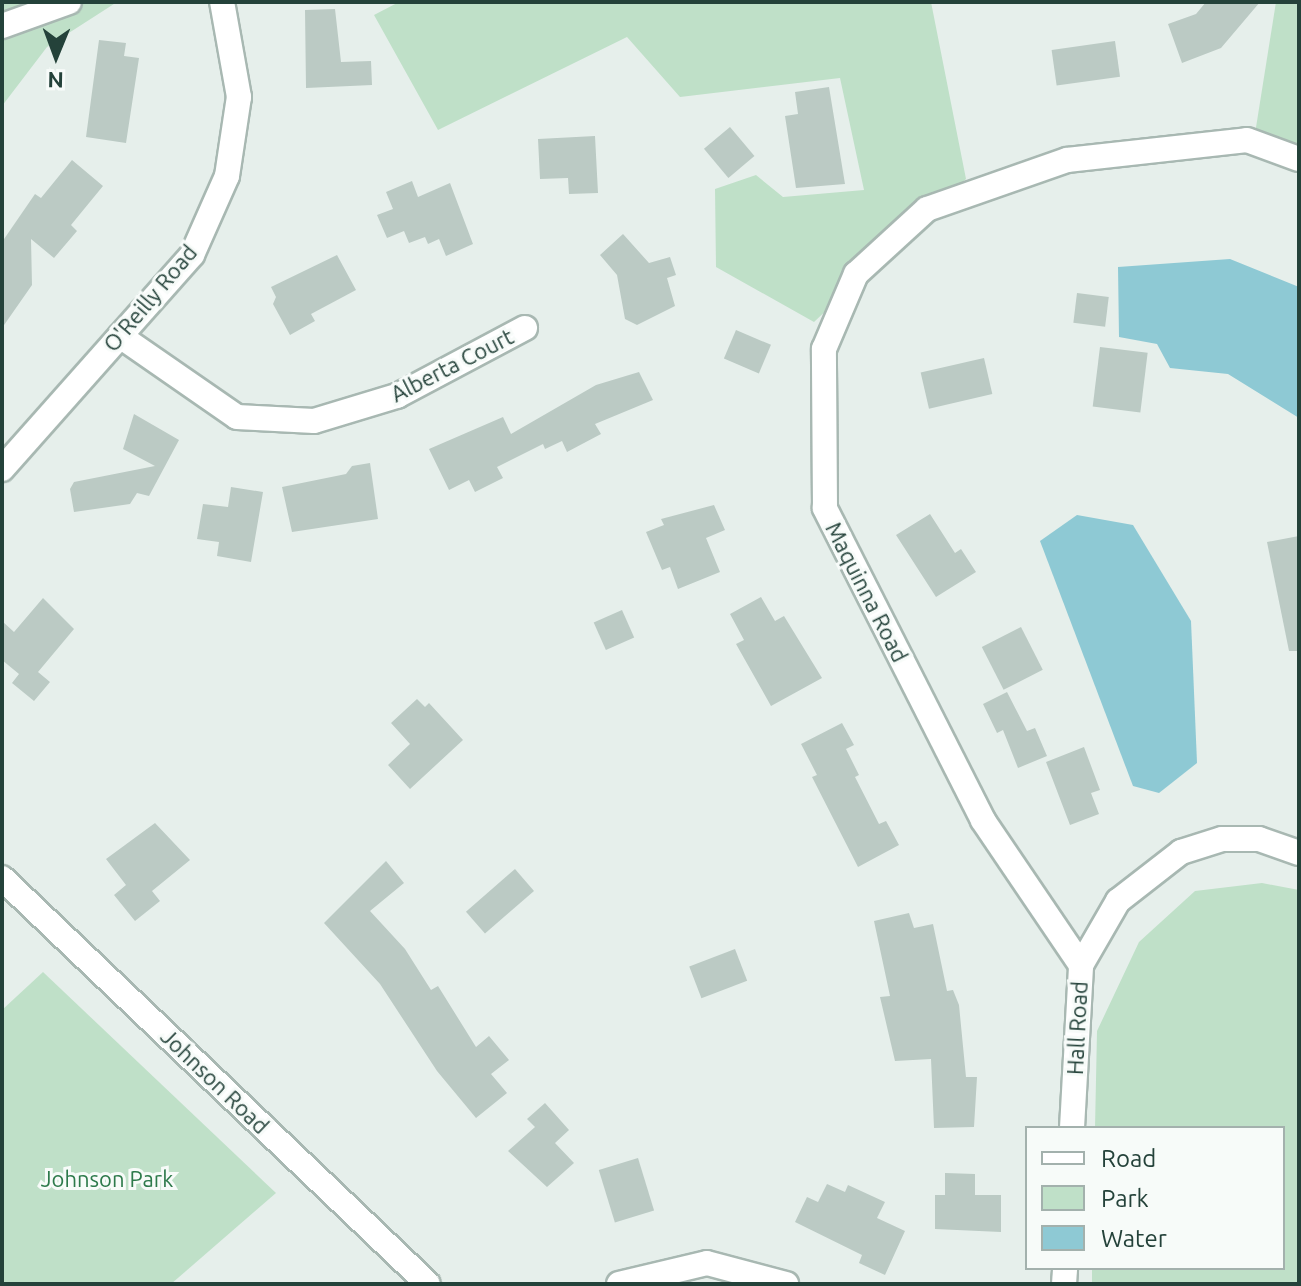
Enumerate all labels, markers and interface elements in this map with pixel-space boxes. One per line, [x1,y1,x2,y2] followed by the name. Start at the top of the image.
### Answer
[16,16,96,96] north arrow
[47,68,64,93] text: N
[98,239,202,357] street label: O'Reilly Road
[386,323,518,407] street label: Alberta Court
[820,518,914,666] street label: Maquinna Road
[1061,980,1093,1076] street label: Hall Road
[156,1023,274,1139] street label: Johnson Road
[1025,1126,1285,1270] legend
[1101,1145,1156,1172] text: Road
[41,1166,173,1192] park label: Johnson Park
[1101,1185,1149,1212] text: Park
[1101,1225,1167,1252] text: Water

